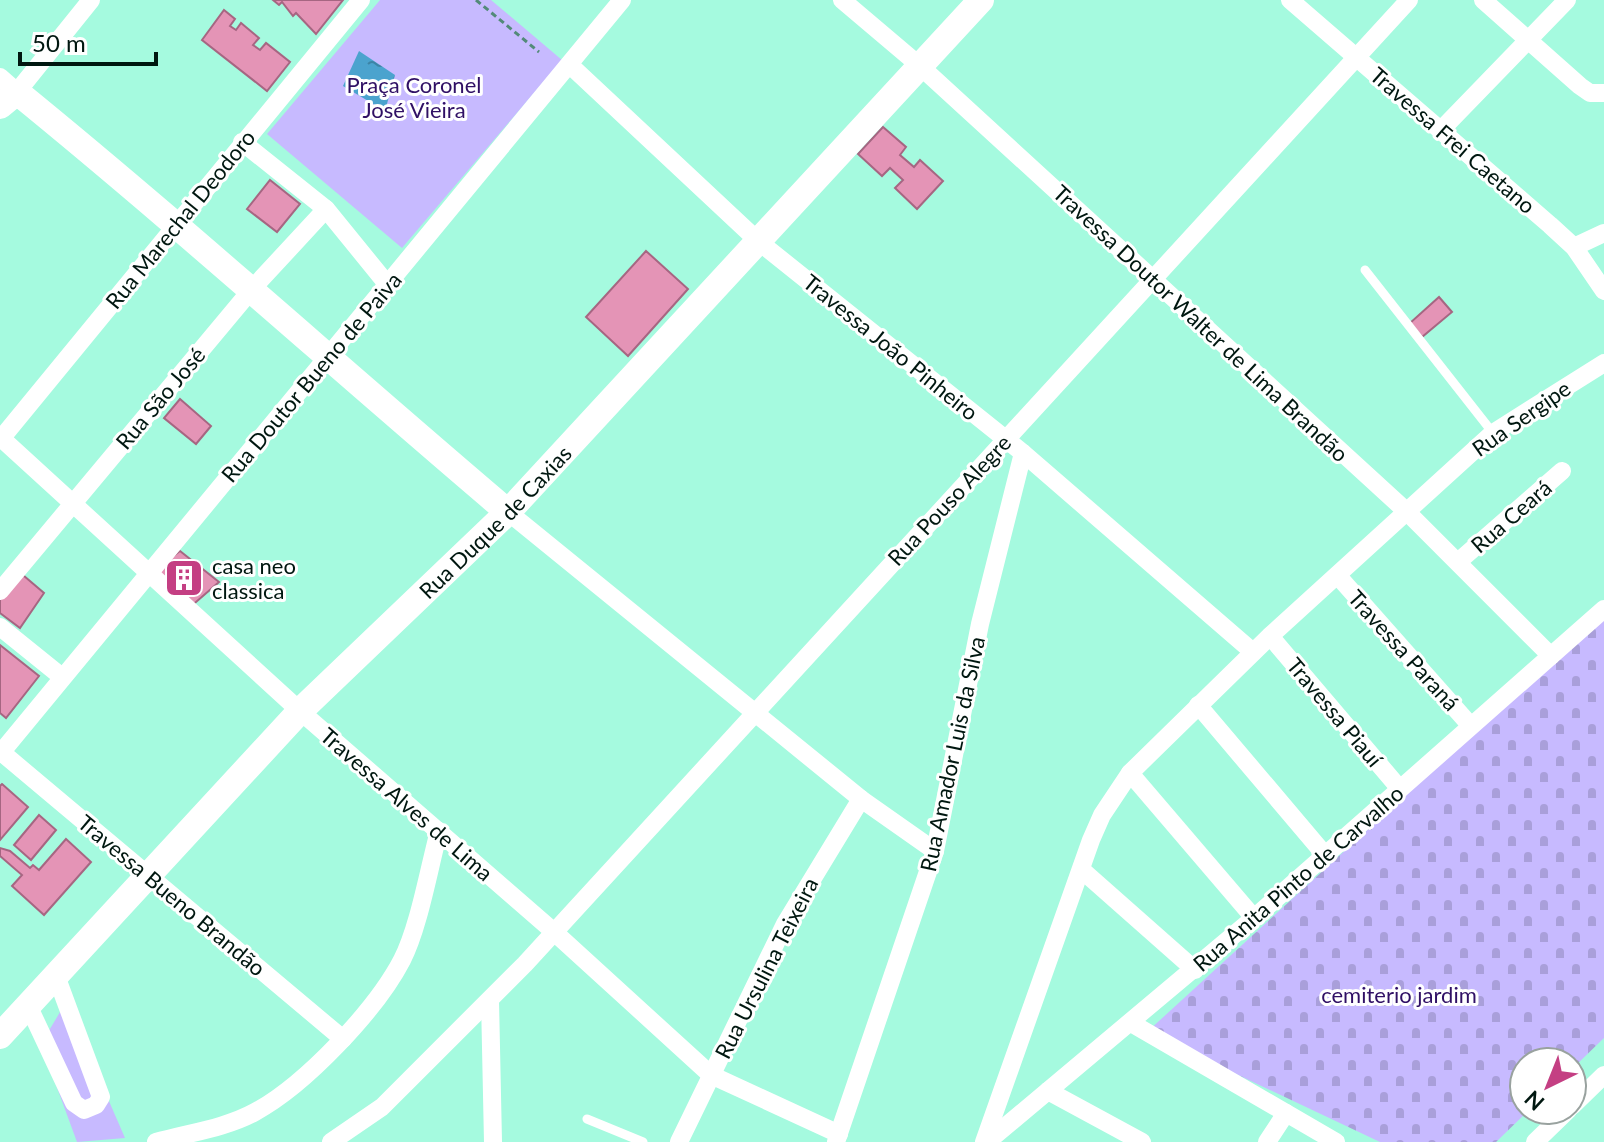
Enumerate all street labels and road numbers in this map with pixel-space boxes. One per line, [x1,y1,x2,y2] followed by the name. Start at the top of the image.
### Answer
[1365,61,1541,219] street label: Travessa Frei Caetano
[100,124,260,314] street label: Rua Marechal Deodoro
[1048,179,1354,467] street label: Travessa Doutor Walter de Lima Brandão
[215,266,407,488] street label: Rua Doutor Bueno de Paiva
[798,268,984,426] street label: Travessa João Pinheiro
[110,341,210,455] street label: Rua São José
[1467,374,1575,462] street label: Rua Sergipe
[882,429,1016,571] street label: Rua Pouso Alegre
[413,439,576,604] street label: Rua Duque de Caxias
[1465,474,1557,558] street label: Rua Ceará
[1343,584,1465,716] street label: Travessa Paraná
[914,634,990,874] street label: Rua Amador Luis da Silva
[1281,652,1389,773] street label: Travessa Piauí
[315,722,499,886] street label: Travessa Alves de Lima
[1187,779,1409,977] street label: Rua Anita Pinto de Carvalho
[73,809,271,981] street label: Travessa Bueno Brandão
[709,873,823,1063] street label: Rua Ursulina Teixeira

